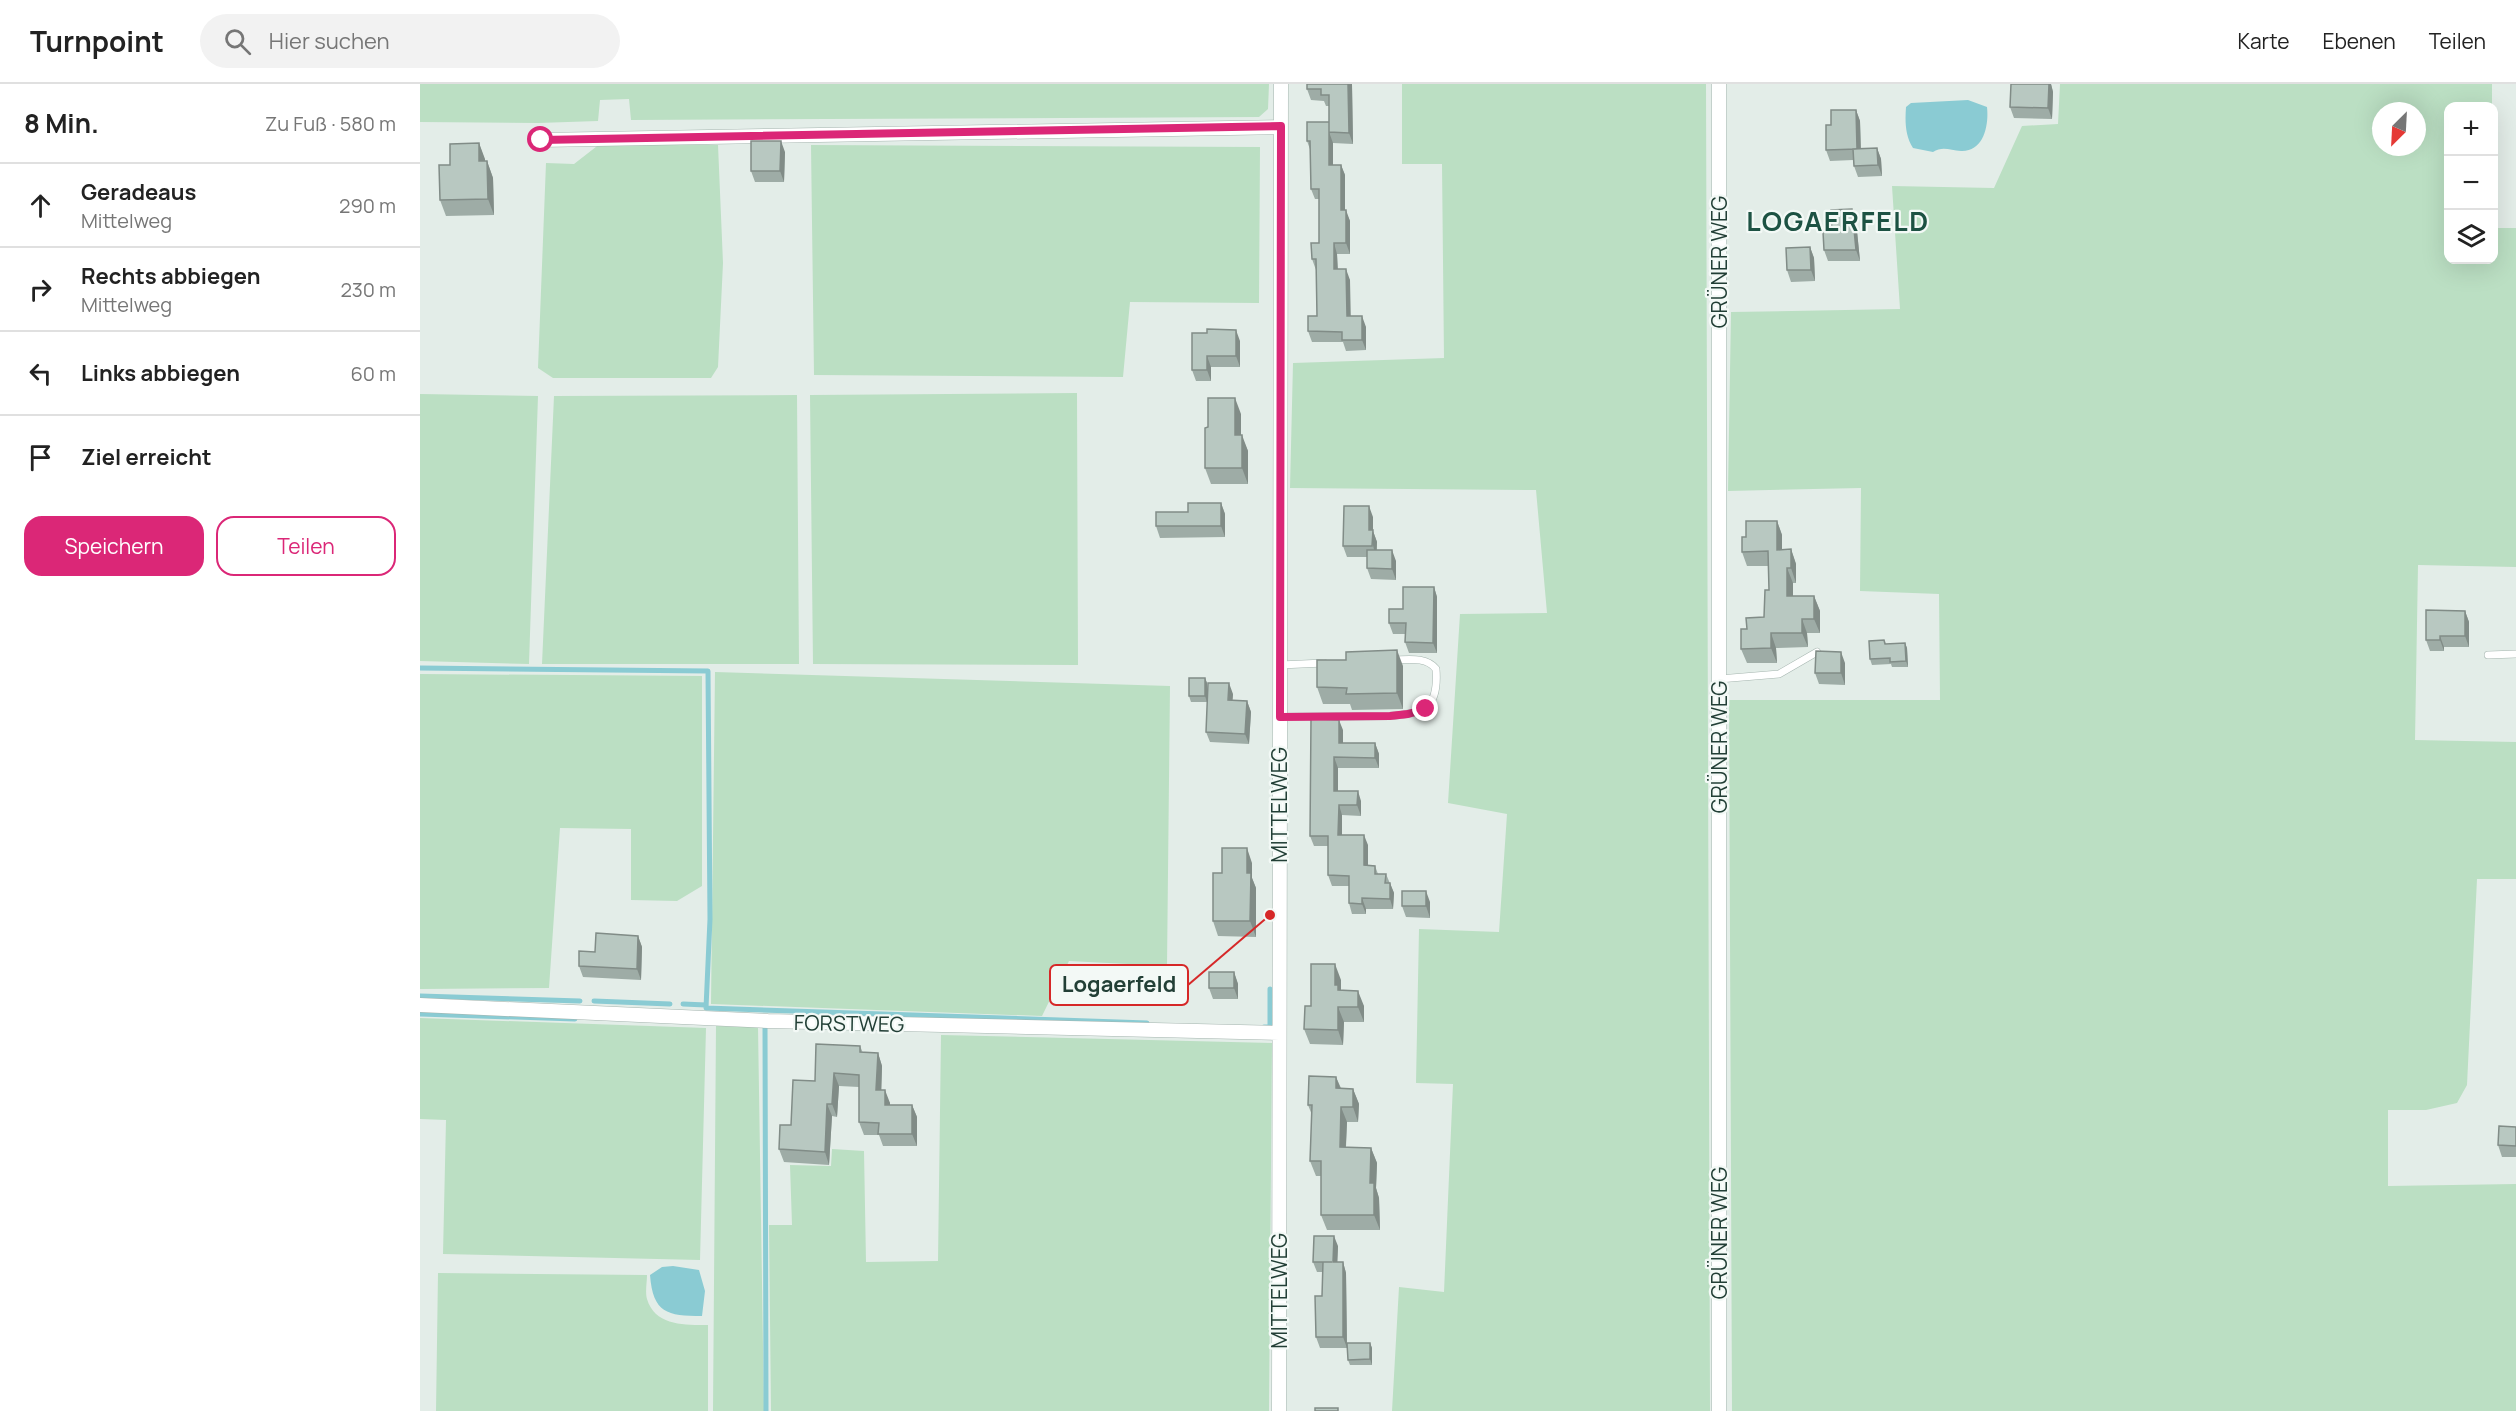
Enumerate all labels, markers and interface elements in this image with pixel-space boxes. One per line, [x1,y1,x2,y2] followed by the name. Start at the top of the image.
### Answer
[200,14,620,68] search box
[30,22,164,60] text: Turnpoint
[221,25,254,58] icon: search
[269,26,390,56] text: Hier suchen
[2237,27,2289,55] text: Karte
[2322,27,2396,55] text: Ebenen
[2429,27,2486,55] text: Teilen
[2372,102,2426,156] north arrow
[2444,102,2498,264] map controls
[2444,102,2498,156] button: +
[24,105,99,141] text: 8 Min.
[265,110,396,137] text: Zu Fuß · 580 m
[527,126,553,152] route start
[2444,156,2498,210] button: −
[81,177,196,207] text: Geradeaus
[24,189,57,222] icon: ahead
[339,192,396,219] text: 290 m
[1705,196,1733,328] street label: GRÜNER WEG
[1746,202,1930,239] district label: LOGAERFELD
[81,207,172,234] text: Mittelweg
[2444,210,2498,264] button: layers
[81,261,260,291] text: Rechts abbiegen
[24,273,57,306] icon: right
[340,276,396,303] text: 230 m
[81,291,172,318] text: Mittelweg
[24,357,57,390] icon: left
[81,358,240,388] text: Links abbiegen
[350,360,396,387] text: 60 m
[24,441,57,474] icon: arrive
[81,442,212,472] text: Ziel erreicht
[24,516,204,576] button: Speichern
[216,516,396,576] button: Teilen
[1705,681,1733,813] street label: GRÜNER WEG
[1412,695,1438,721] route end
[1265,747,1293,863] street label: MITTELWEG
[1050,965,1188,1005] callout: Logaerfeld
[1062,969,1176,999] text: Logaerfeld
[794,1008,905,1038] street label: FORSTWEG
[1705,1167,1733,1299] street label: GRÜNER WEG
[1265,1233,1293,1349] street label: MITTELWEG

